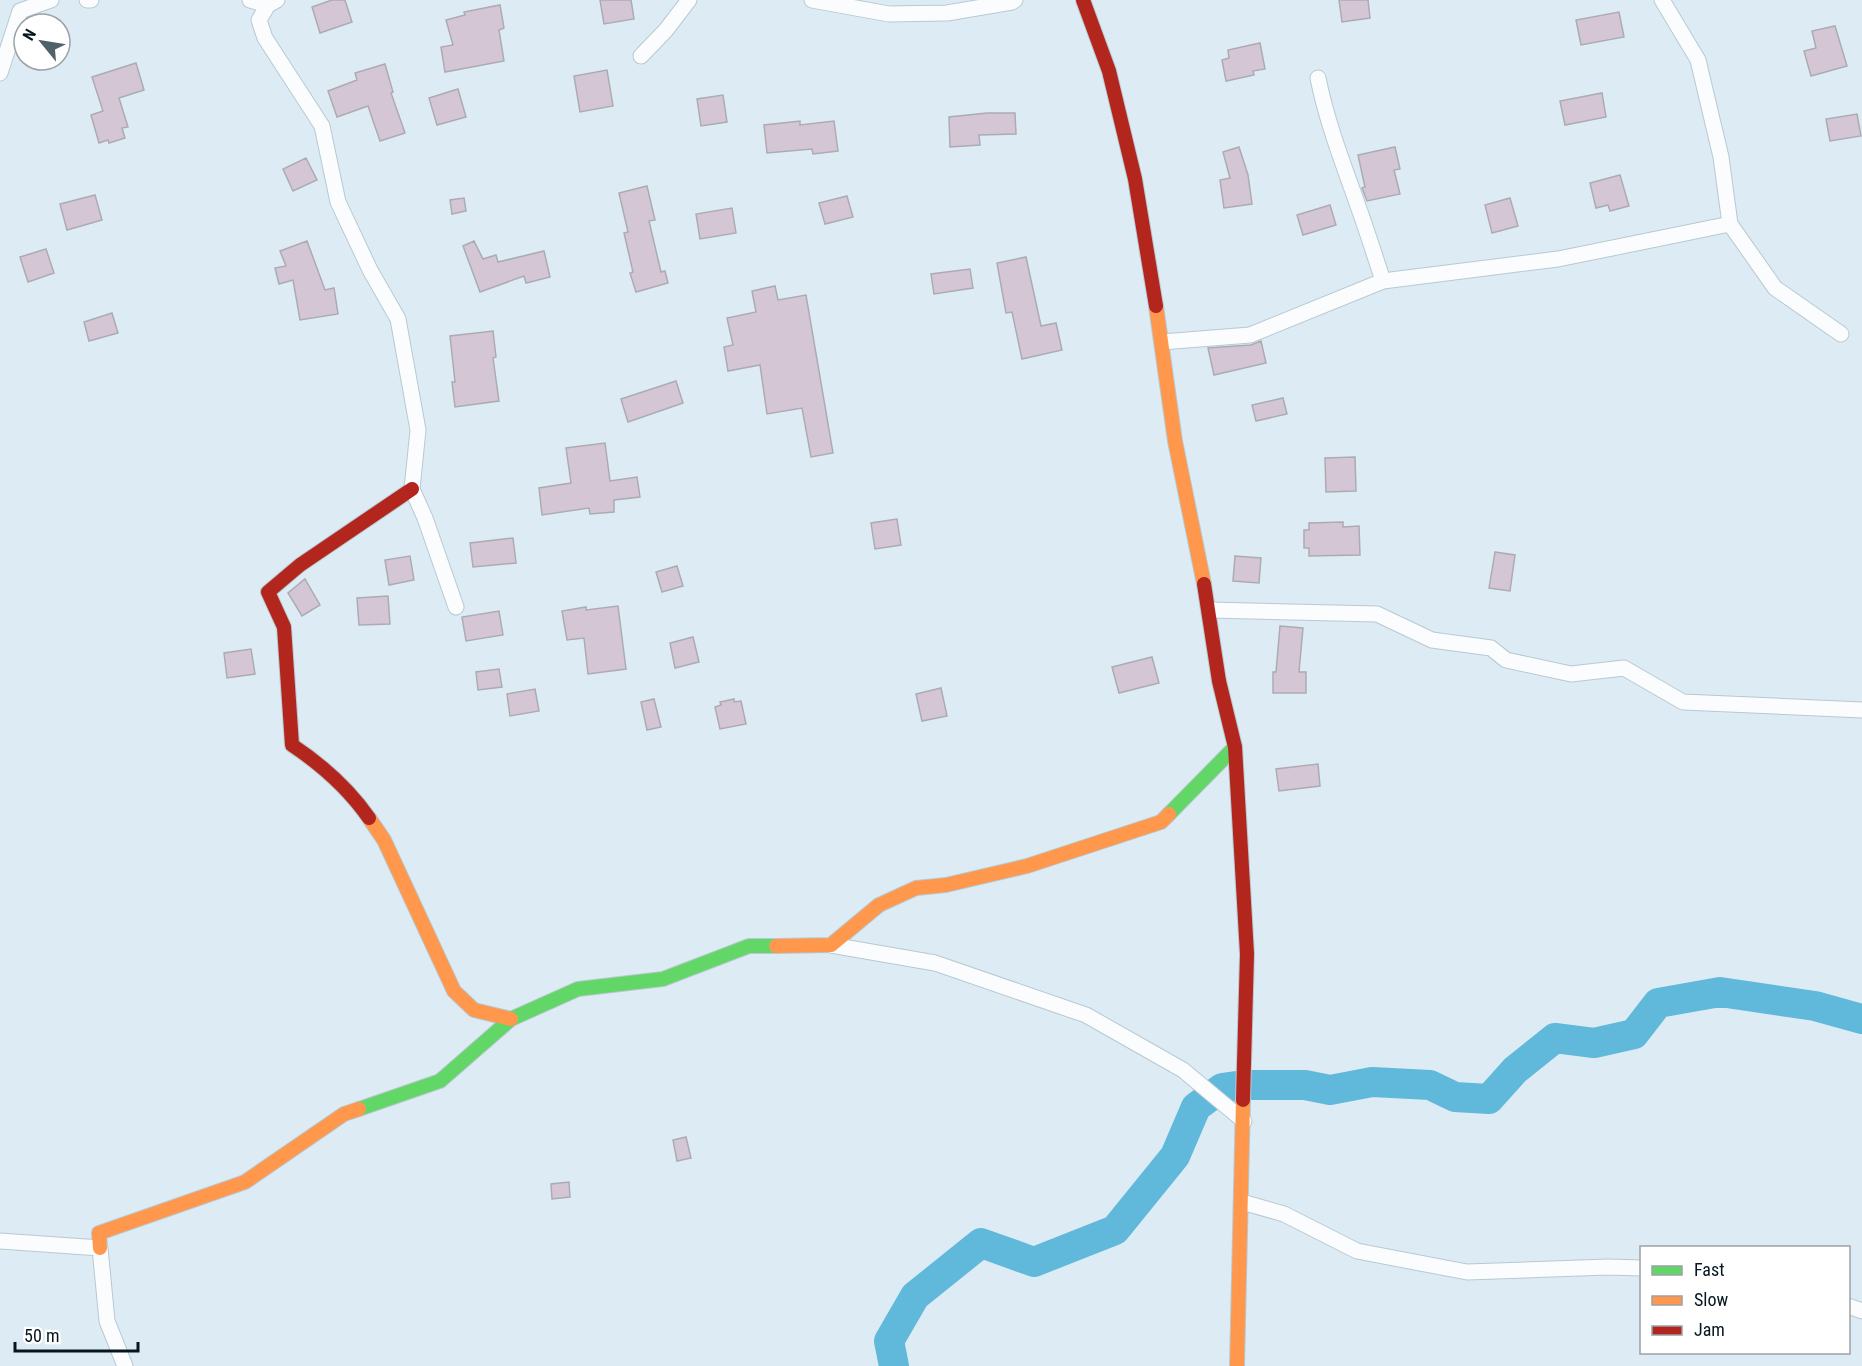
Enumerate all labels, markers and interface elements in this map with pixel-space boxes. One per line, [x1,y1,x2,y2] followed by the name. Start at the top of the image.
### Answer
[12,12,72,72] north arrow
[19,26,40,44] text: N
[1640,1246,1850,1354] legend
[1694,1259,1725,1280] text: Fast
[1694,1289,1729,1310] text: Slow
[15,1315,138,1353] scale bar
[1694,1319,1725,1340] text: Jam
[24,1325,59,1346] text: 50 m

